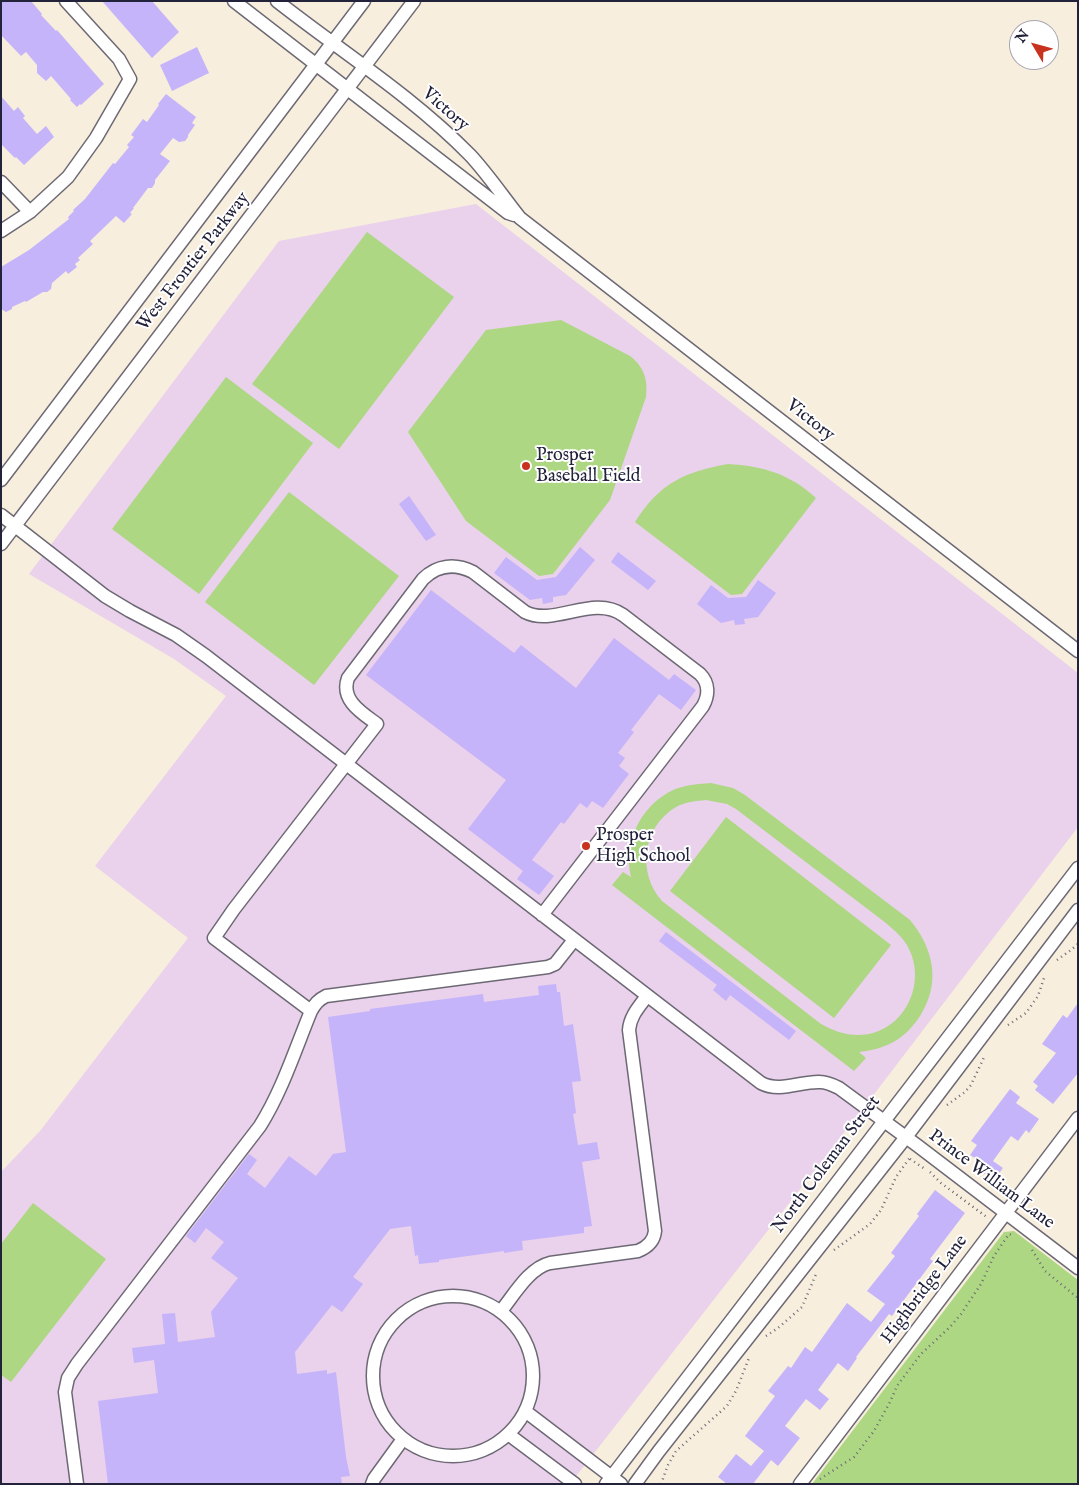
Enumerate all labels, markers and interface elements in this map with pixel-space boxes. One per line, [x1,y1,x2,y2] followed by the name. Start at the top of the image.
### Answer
[1009,20,1059,70] north arrow
[1012,26,1034,47] text: N
[417,84,473,136] street label: Victory
[133,188,255,336] street label: West Frontier Parkway
[781,395,839,447] street label: Victory
[536,445,640,488] place label: Prosper Baseball Field
[520,460,532,472] marker: Prosper Baseball Field
[596,825,690,868] place label: Prosper High School
[580,840,592,852] marker: Prosper High School
[768,1092,886,1238] street label: North Coleman Street
[924,1126,1058,1234] street label: Prince William Lane
[877,1231,973,1349] street label: Highbridge Lane

